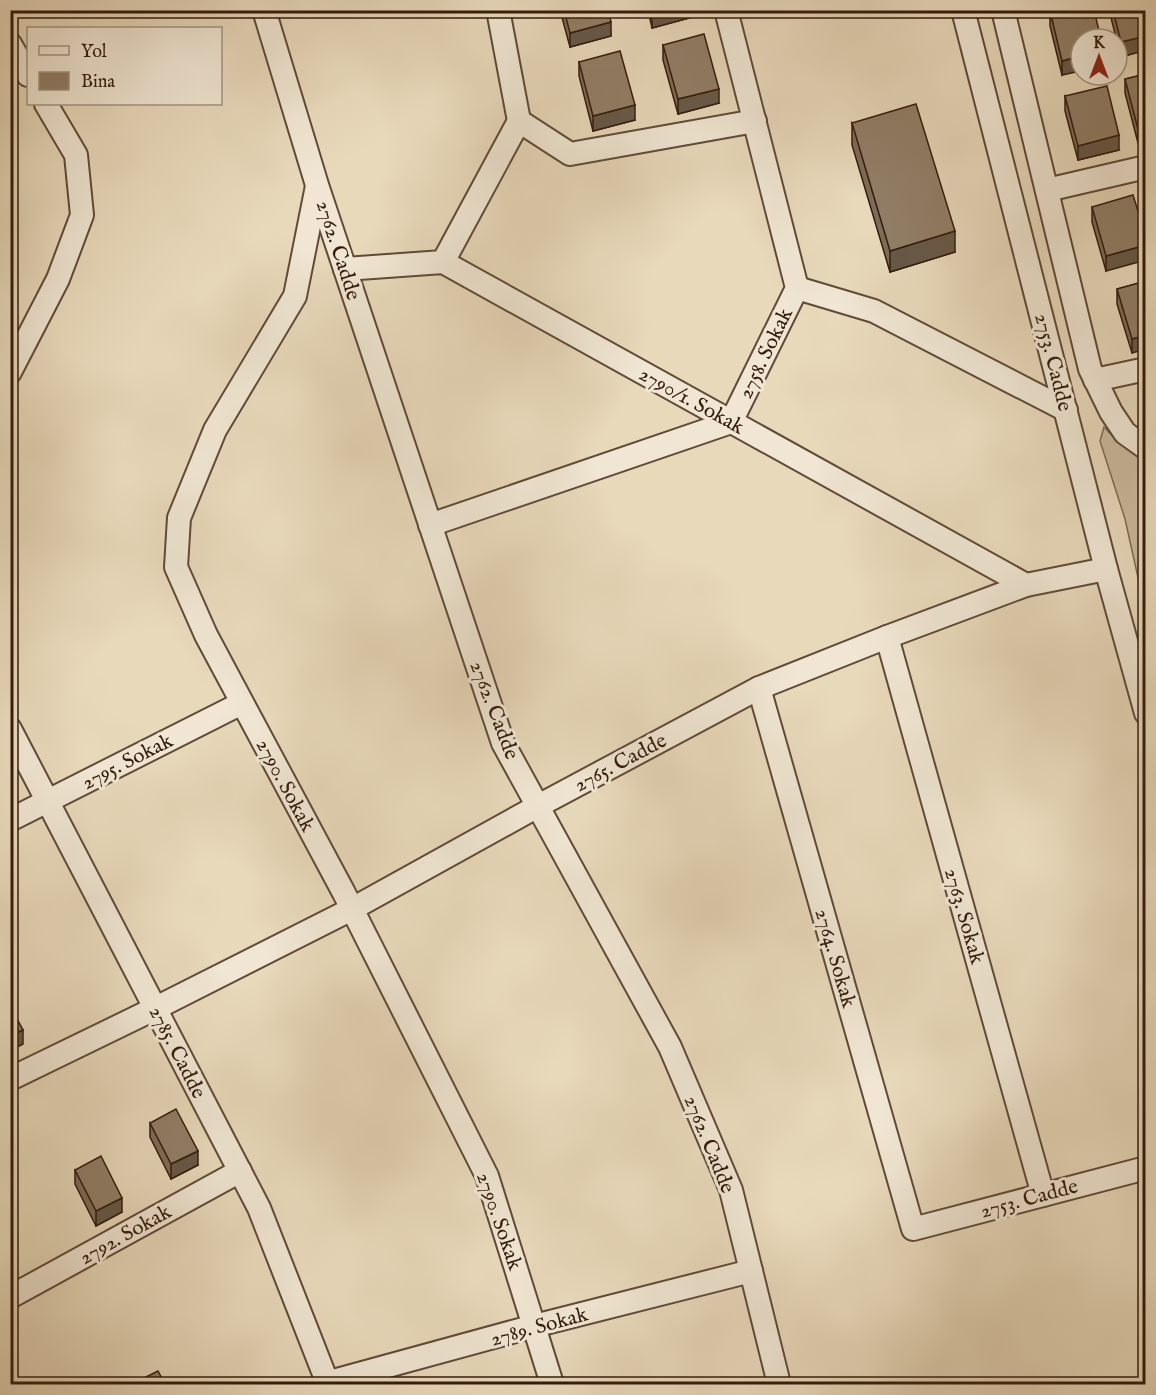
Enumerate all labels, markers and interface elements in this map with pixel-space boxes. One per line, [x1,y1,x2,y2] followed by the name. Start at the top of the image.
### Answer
[27,27,222,105] legend
[1069,27,1129,87] north arrow
[1093,34,1106,54] text: K
[81,41,107,64] text: Yol
[81,71,115,94] text: Bina
[309,197,366,304] street label: 2762. Cadde
[733,303,800,404] street label: 2758. Sokak
[1027,311,1078,415] street label: 2753. Cadde
[634,361,749,442] street label: 2790/1. Sokak
[462,657,525,764] street label: 2762. Cadde
[78,728,179,797] street label: 2795. Sokak
[570,728,672,799] street label: 2765. Cadde
[249,735,321,838] street label: 2790. Sokak
[937,865,990,968] street label: 2763. Sokak
[808,906,862,1012] street label: 2764. Sokak
[142,1002,212,1104] street label: 2785. Cadde
[677,1092,741,1198] street label: 2762. Cadde
[469,1169,528,1275] street label: 2790. Sokak
[978,1173,1082,1225] street label: 2753. Cadde
[75,1199,177,1272] street label: 2792. Sokak
[488,1301,592,1353] street label: 2789. Sokak

